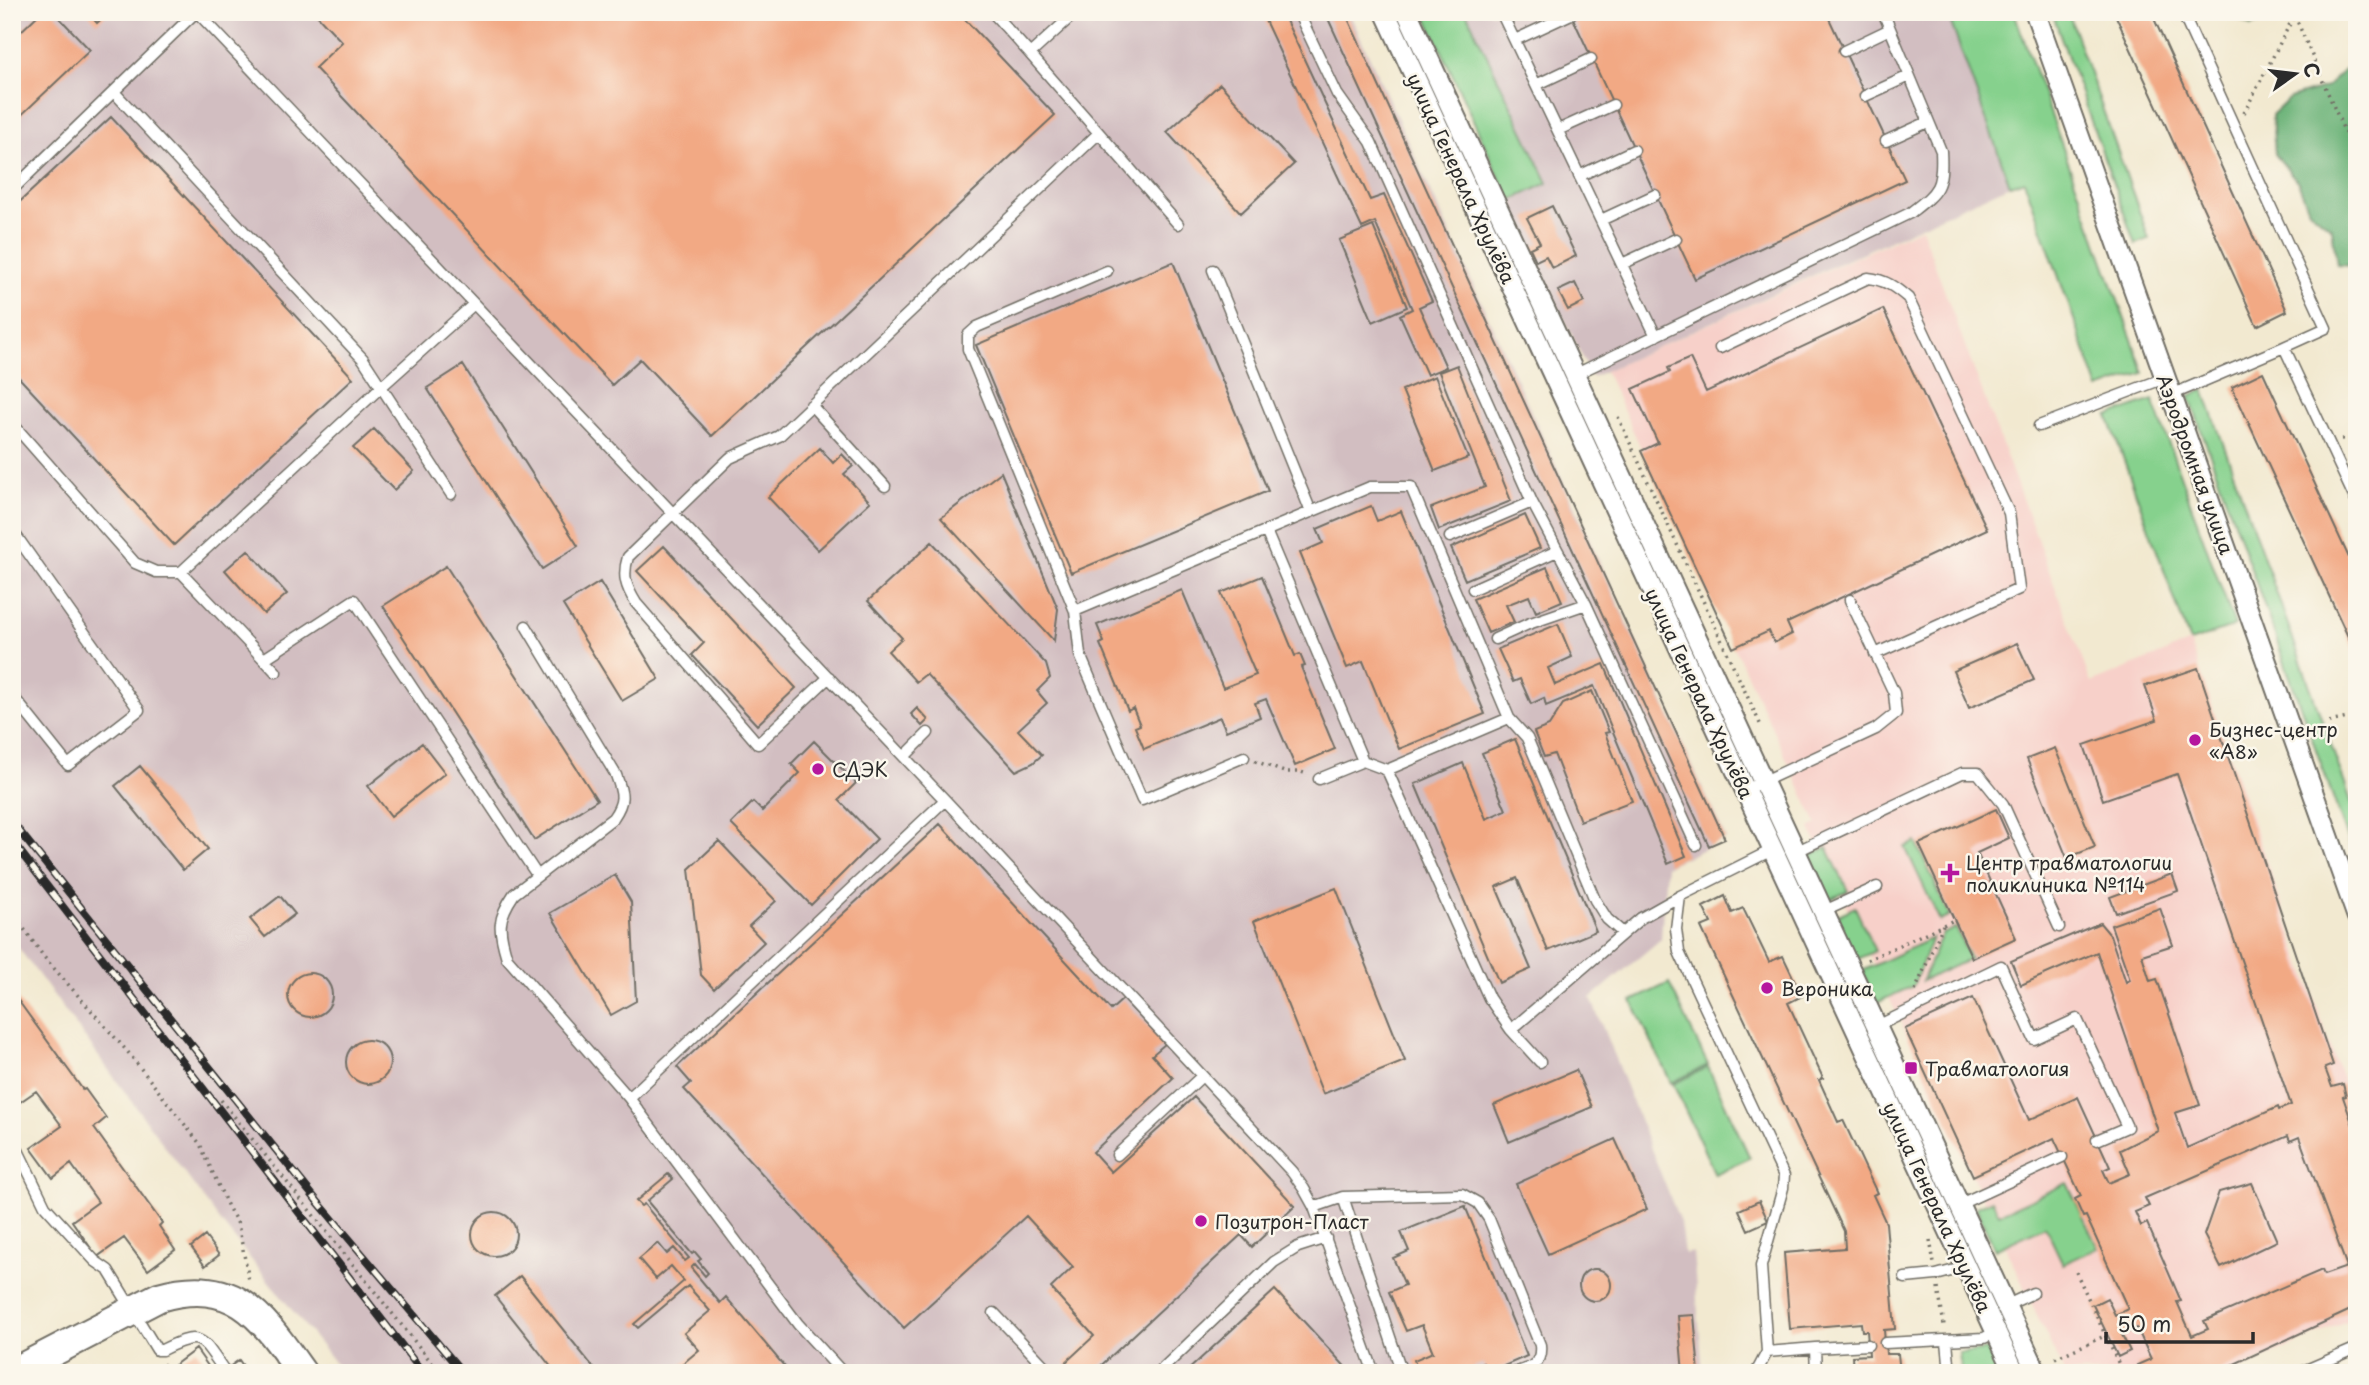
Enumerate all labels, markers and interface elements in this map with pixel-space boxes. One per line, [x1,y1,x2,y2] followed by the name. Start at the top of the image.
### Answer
[2260,38,2330,108] north arrow
[2297,59,2328,80] text: С
[1401,68,1523,288] street label: улица Генерала Хрулёва
[2150,370,2242,558] street label: Аэродромная улица
[1639,583,1761,803] street label: улица Генерала Хрулёва
[2209,715,2338,765] place label: Бизнес-центр «А8»
[2187,732,2203,748] marker: Бизнес-центр «А8»
[832,755,888,783] place label: СДЭК
[810,761,826,777] marker: СДЭК
[1966,848,2172,898] place label: Центр травматологии поликлиника №114
[1940,863,1960,883] marker: Центр травматологии поликлиника №114
[1781,974,1873,1002] place label: Вероника
[1759,980,1775,996] marker: Вероника
[1925,1054,2069,1082] place label: Травматология
[1903,1060,1919,1076] marker: Травматология
[1877,1097,1999,1317] street label: улица Генерала Хрулёва
[1215,1207,1370,1235] place label: Позитрон-Пласт
[1193,1213,1209,1229] marker: Позитрон-Пласт
[2106,1301,2254,1345] scale bar
[2117,1307,2171,1339] text: 50 m

